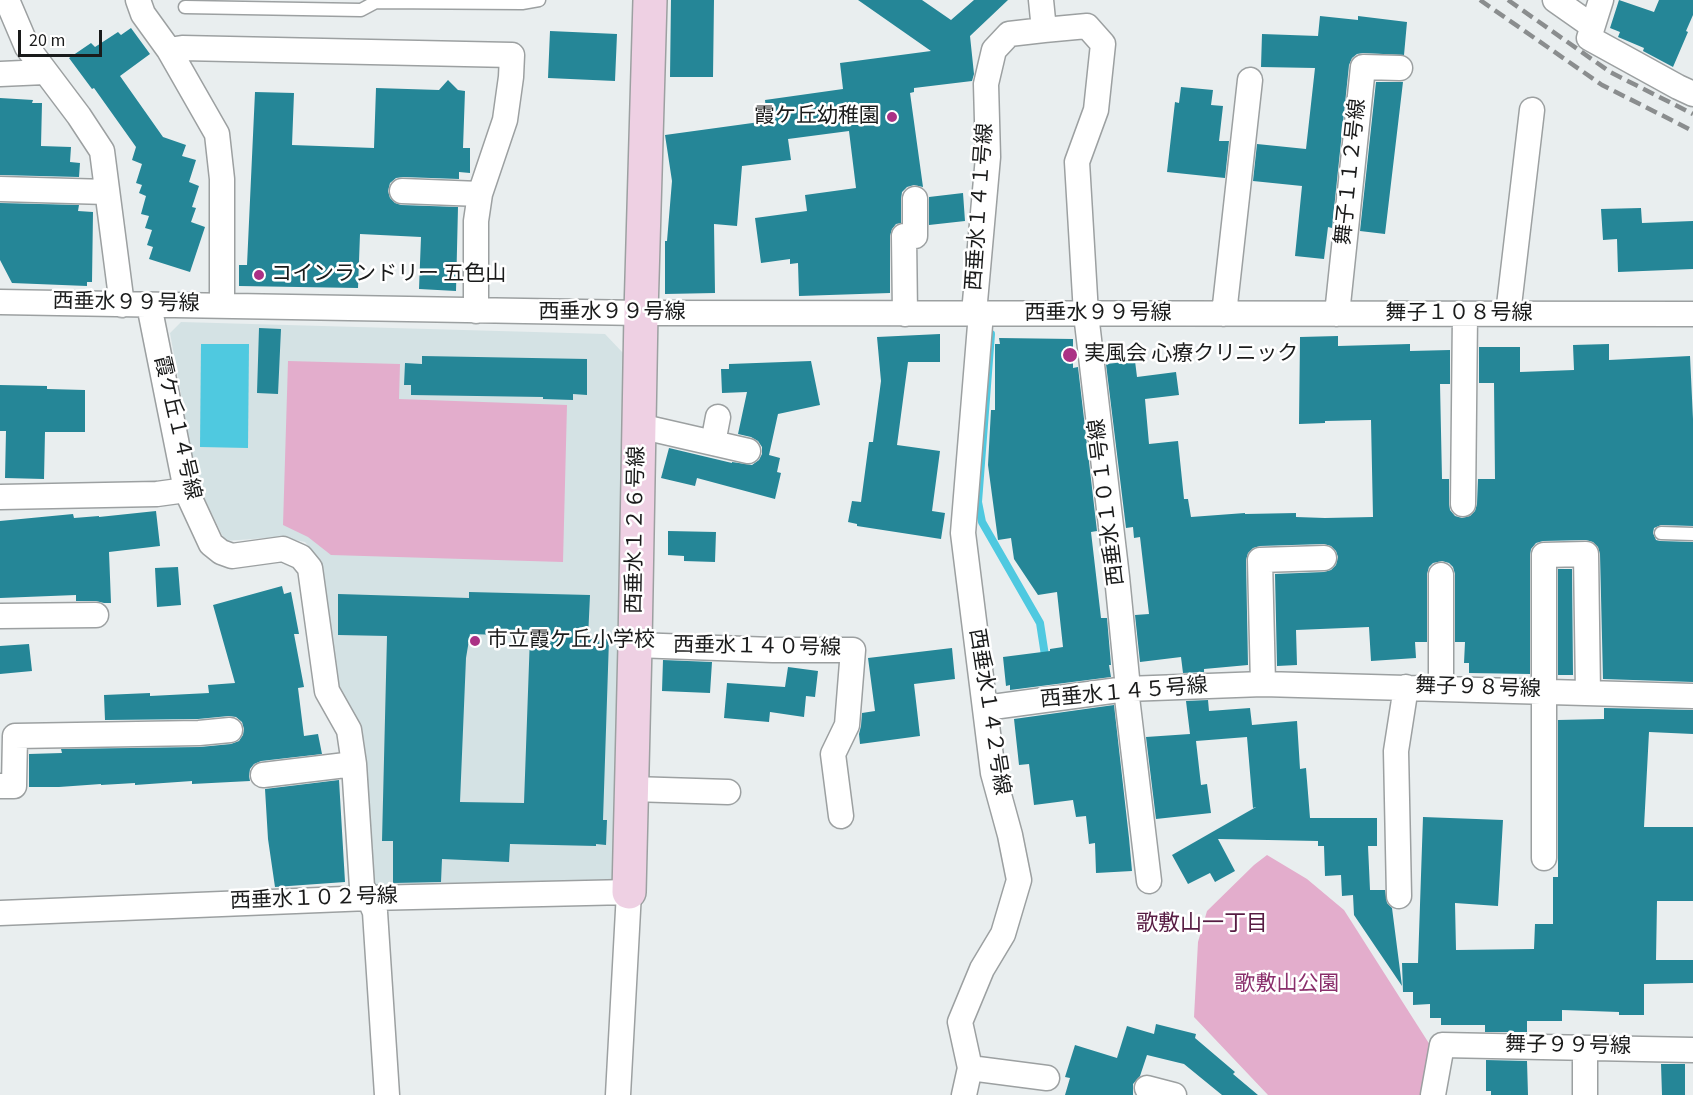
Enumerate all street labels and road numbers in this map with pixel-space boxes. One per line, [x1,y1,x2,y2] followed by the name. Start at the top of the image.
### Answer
[1332,98,1372,246] street label: 舞子１１２号線
[963,122,999,292] street label: 西垂水１４１号線
[52,290,200,318] street label: 西垂水９９号線
[539,300,685,326] street label: 西垂水９９号線
[1025,301,1171,327] street label: 西垂水９９号線
[1386,301,1532,327] street label: 舞子１０８号線
[147,354,205,502] street label: 霞ケ丘１４号線
[1085,417,1131,587] street label: 西垂水１０１号線
[623,446,651,614] street label: 西垂水１２６号線
[962,627,1014,797] street label: 西垂水１４２号線
[673,634,841,662] street label: 西垂水１４０号線
[1039,674,1209,714] street label: 西垂水１４５号線
[1415,674,1541,704] street label: 舞子９８号線
[230,884,398,916] street label: 西垂水１０２号線
[1505,1033,1631,1061] street label: 舞子９９号線

